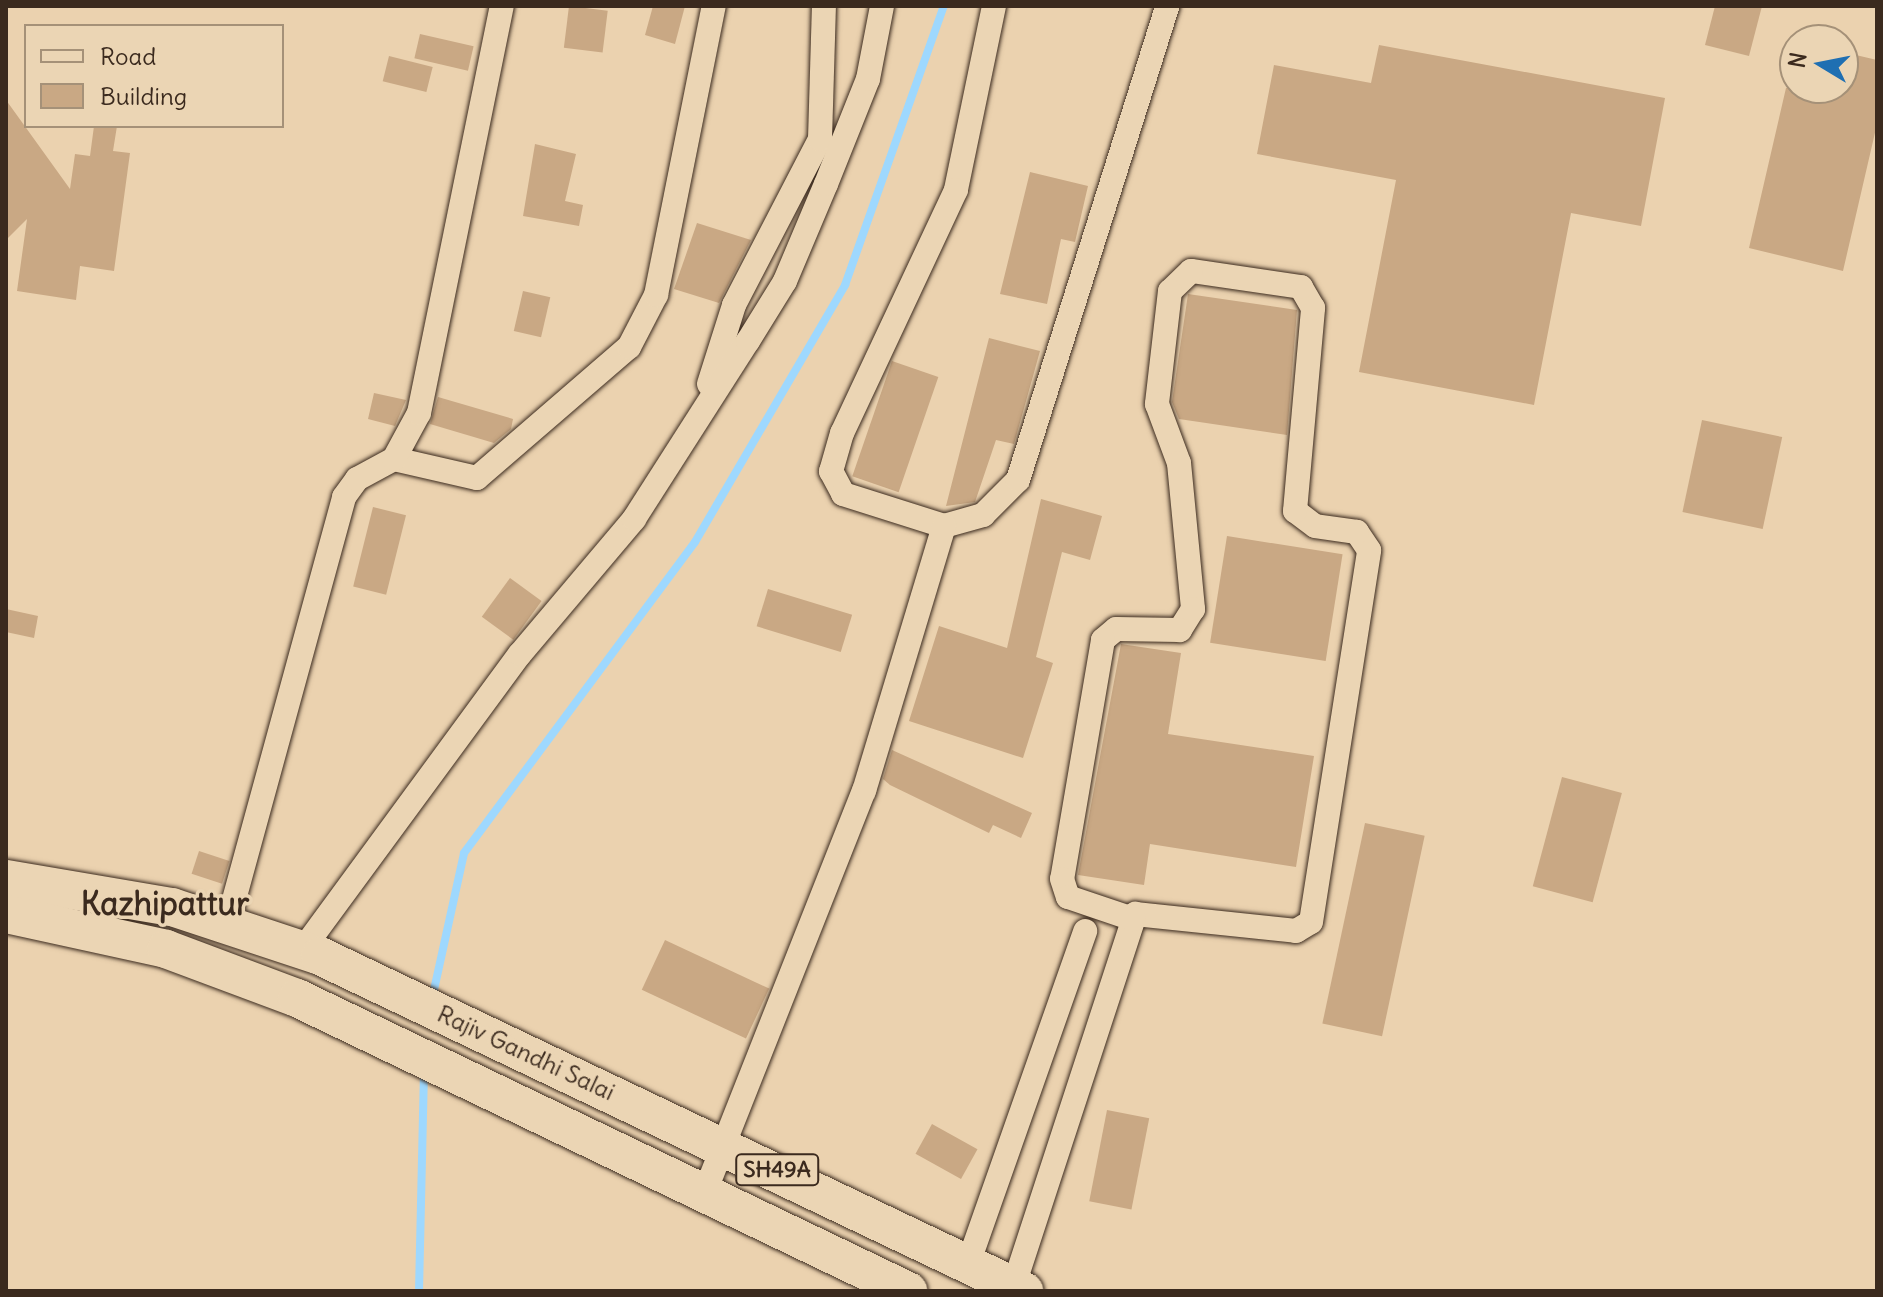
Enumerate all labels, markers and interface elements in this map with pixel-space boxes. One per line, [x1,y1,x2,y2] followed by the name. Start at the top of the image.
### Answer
[24,24,284,128] legend
[1779,24,1859,104] north arrow
[100,41,156,71] text: Road
[1782,50,1812,70] text: N
[100,81,187,111] text: Building
[81,885,249,923] district label: Kazhipattur
[433,999,619,1107] street label: Rajiv Gandhi Salai
[735,1152,819,1188] road number: SH49A

